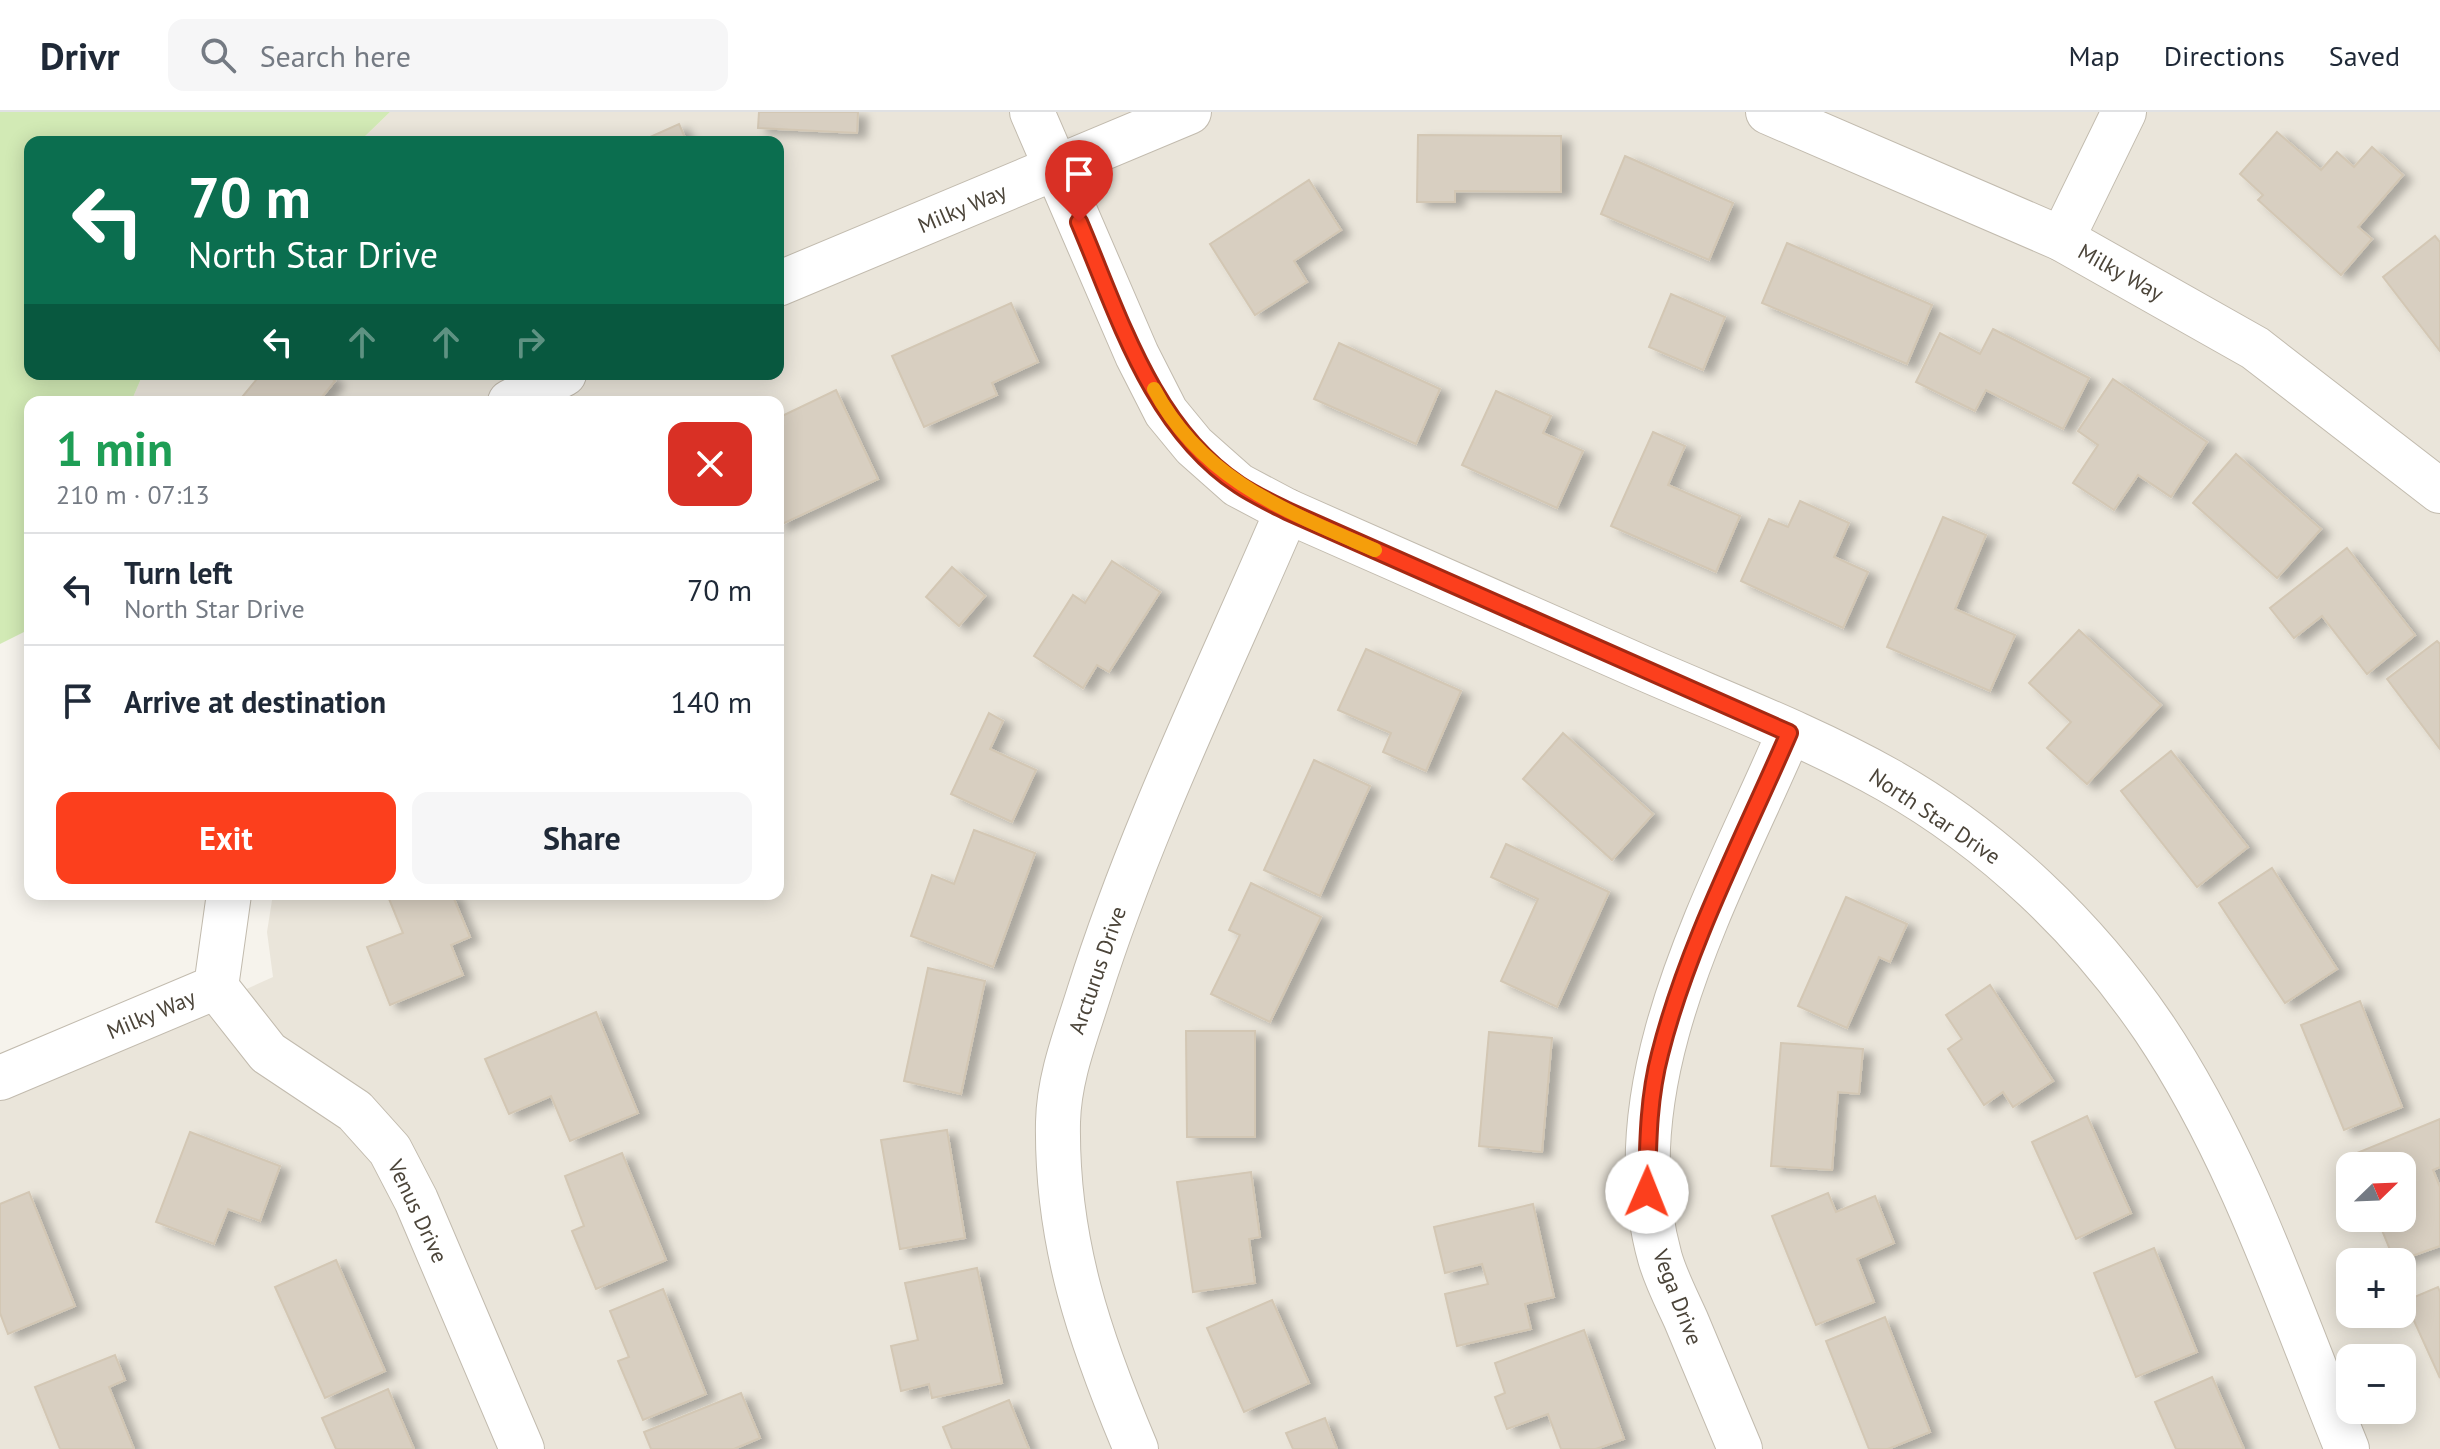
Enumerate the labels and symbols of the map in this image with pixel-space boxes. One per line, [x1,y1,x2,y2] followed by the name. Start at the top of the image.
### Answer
[1045,140,1113,222] pin
[913,177,1011,239] street label: Milky Way
[2073,237,2169,307] street label: Milky Way
[1864,762,2006,870] street label: North Star Drive
[1062,902,1132,1038] street label: Arcturus Drive
[102,983,200,1045] street label: Milky Way
[1605,1150,1689,1234] position arrow
[2336,1152,2416,1232] north arrow
[381,1154,454,1267] street label: Venus Drive
[1647,1244,1709,1349] street label: Vega Drive

